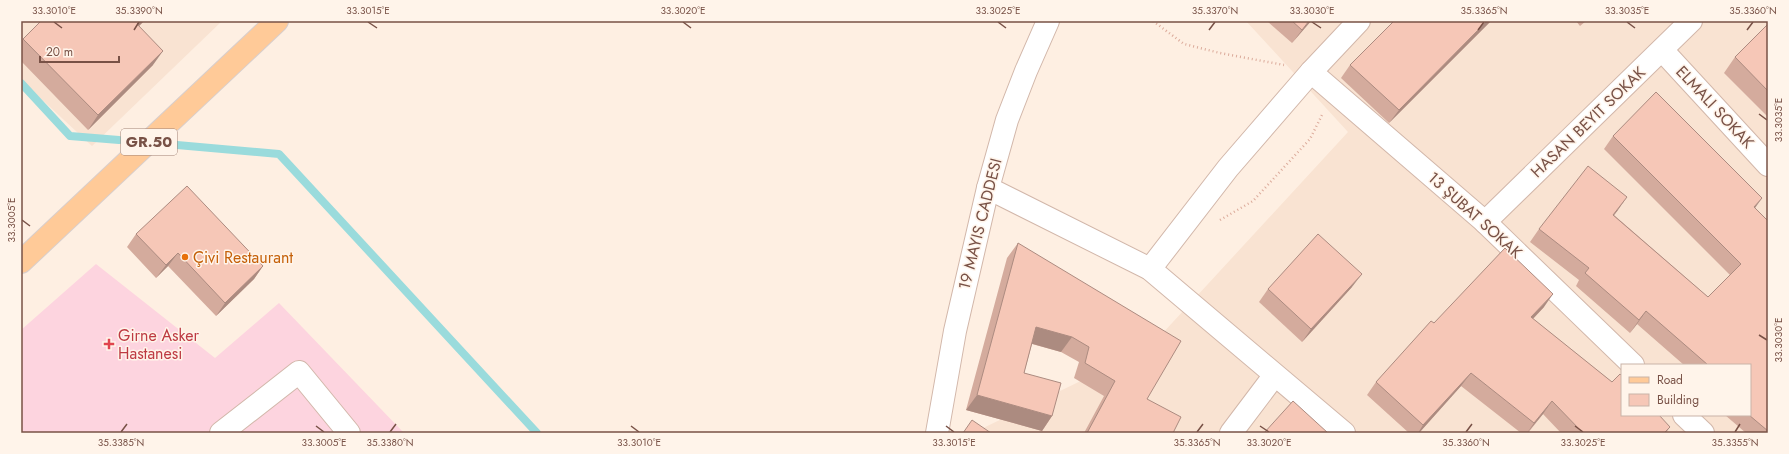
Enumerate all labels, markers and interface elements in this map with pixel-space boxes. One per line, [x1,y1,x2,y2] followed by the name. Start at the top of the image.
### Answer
[32,3,76,18] text: 33.3010°E
[115,3,163,18] text: 35.3390°N
[346,3,390,18] text: 33.3015°E
[660,3,706,18] text: 33.3020°E
[976,3,1020,18] text: 33.3025°E
[1192,3,1238,18] text: 35.3370°N
[1290,3,1334,18] text: 33.3030°E
[1461,3,1507,18] text: 35.3365°N
[1605,3,1649,18] text: 33.3035°E
[1729,3,1777,18] text: 35.3360°N
[40,38,119,64] scale bar
[46,43,73,61] text: 20 m
[1526,61,1650,183] street label: HASAN BEYIT SOKAK
[1671,61,1759,153] street label: ELMALI SOKAK
[1771,98,1786,142] text: 33.3035°E
[121,129,177,155] road number: GR.50
[953,156,1007,292] street label: 19 MAYIS CADDESI
[1423,166,1527,264] street label: 13 ŞUBAT SOKAK
[4,197,19,243] text: 33.3005°E
[193,246,293,269] place label: Çivi Restaurant
[180,252,190,262] marker: Çivi Restaurant
[1771,318,1786,362] text: 33.3030°E
[118,324,200,365] place label: Girne Asker Hastanesi
[103,338,115,350] marker: Girne Asker Hastanesi
[1621,364,1751,416] legend
[1657,371,1683,389] text: Road
[1657,391,1699,409] text: Building
[98,435,144,450] text: 35.3385°N
[301,435,347,450] text: 33.3005°E
[366,435,414,450] text: 35.3380°N
[617,435,661,450] text: 33.3010°E
[932,435,976,450] text: 33.3015°E
[1174,435,1220,450] text: 35.3365°N
[1246,435,1292,450] text: 33.3020°E
[1442,435,1490,450] text: 35.3360°N
[1561,435,1605,450] text: 33.3025°E
[1712,435,1758,450] text: 35.3355°N

